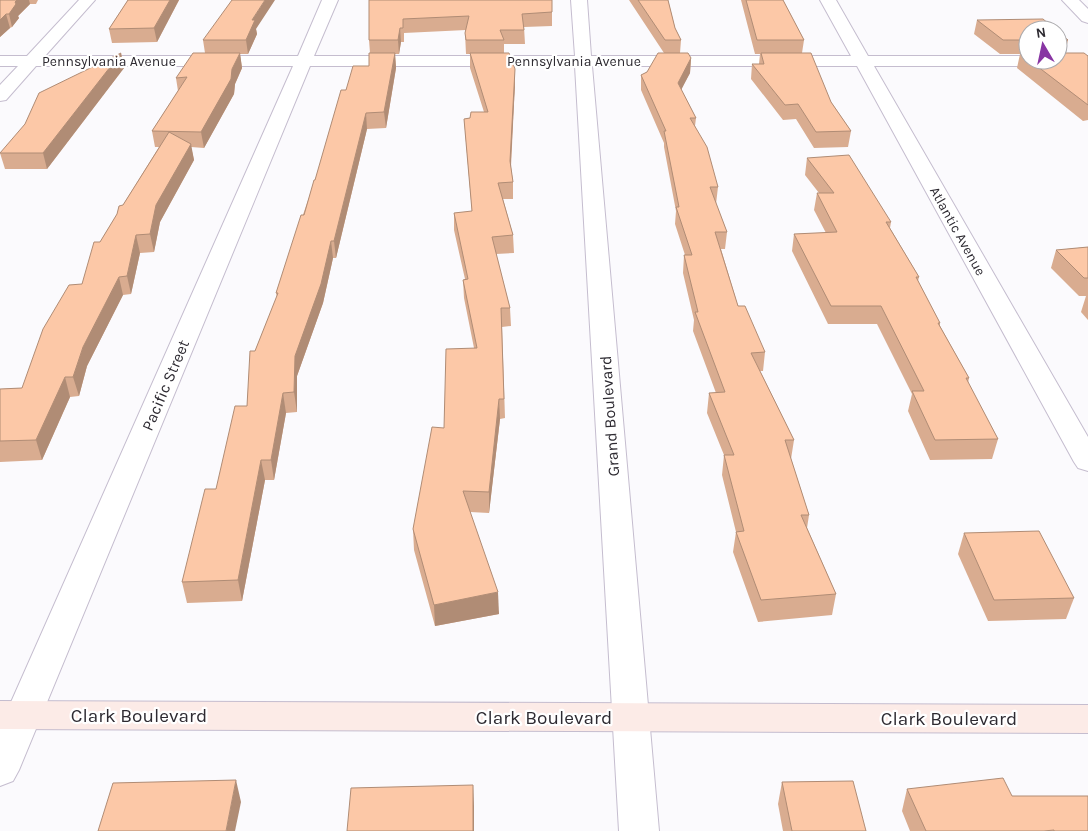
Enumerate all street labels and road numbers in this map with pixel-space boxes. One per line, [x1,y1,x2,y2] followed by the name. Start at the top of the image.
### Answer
[42,53,176,70] street label: Pennsylvania Avenue
[507,53,641,70] street label: Pennsylvania Avenue
[926,184,989,279] street label: Atlantic Avenue
[138,337,193,434] street label: Pacific Street
[596,355,623,477] street label: Grand Boulevard
[71,705,207,727] street label: Clark Boulevard
[476,707,612,729] street label: Clark Boulevard
[881,708,1017,730] street label: Clark Boulevard

